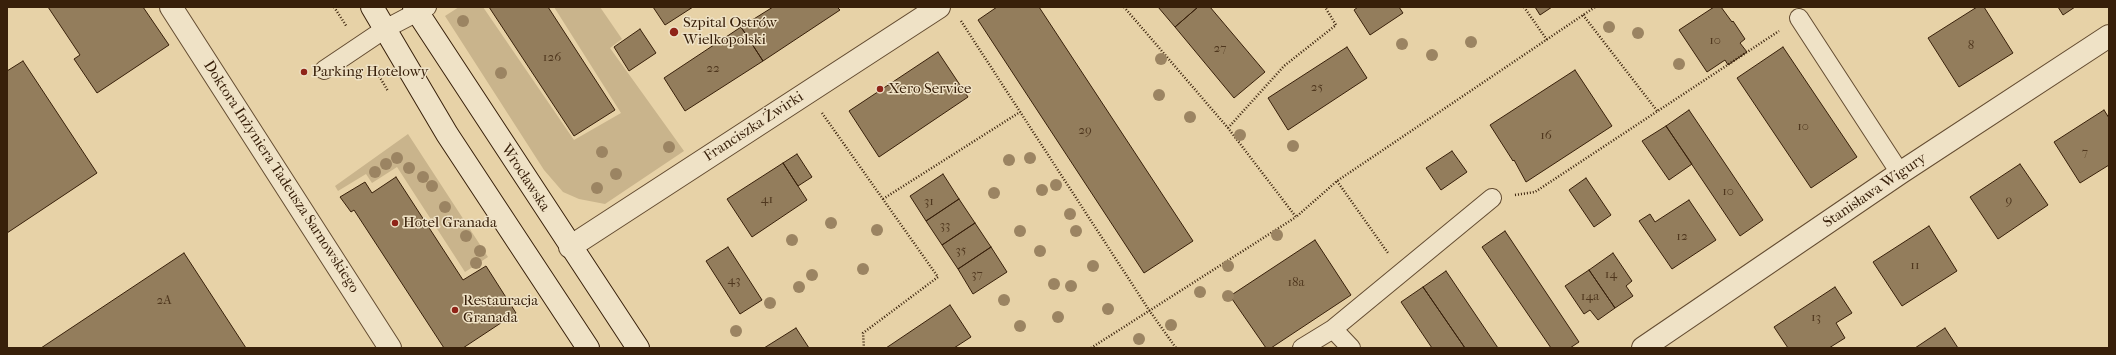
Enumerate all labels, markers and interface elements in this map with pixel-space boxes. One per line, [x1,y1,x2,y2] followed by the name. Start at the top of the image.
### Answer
[683,14,777,49] place label: Szpital Ostrów Wielkopolski
[668,26,680,38] marker: Szpital Ostrów Wielkopolski
[1709,33,1721,49] house number: 10
[1968,38,1974,54] house number: 8
[1214,41,1226,57] house number: 27
[543,50,561,66] house number: 126
[199,58,363,296] street label: Doktora Inżyniera Tadeusza Sarnowskiego
[706,61,720,77] house number: 22
[312,63,429,81] place label: Parking Hotelowy
[299,67,309,77] marker: Parking Hotelowy
[888,80,971,98] place label: Xero Service
[1311,80,1323,96] house number: 25
[875,84,885,94] marker: Xero Service
[701,88,807,166] street label: Franciszka Żwirki
[1797,119,1809,135] house number: 10
[1078,123,1092,139] house number: 29
[1540,128,1552,144] house number: 16
[497,141,553,215] street label: Wrocławska
[2082,145,2088,161] house number: 7
[1820,150,1930,232] street label: Stanisława Wigury
[1722,184,1734,200] house number: 10
[761,192,773,208] house number: 41
[2006,193,2012,209] house number: 9
[924,194,934,210] house number: 31
[403,214,497,232] place label: Hotel Granada
[390,218,400,228] marker: Hotel Granada
[940,218,950,234] house number: 33
[1676,229,1688,245] house number: 12
[956,243,966,259] house number: 35
[1910,258,1920,274] house number: 11
[971,267,983,283] house number: 37
[1605,267,1617,283] house number: 14
[727,273,741,289] house number: 43
[1287,275,1305,291] house number: 18a
[1581,289,1599,305] house number: 14a
[463,292,538,327] place label: Restauracja Granada
[156,293,172,309] house number: 2A
[450,305,460,315] marker: Restauracja Granada
[1811,310,1821,326] house number: 13

